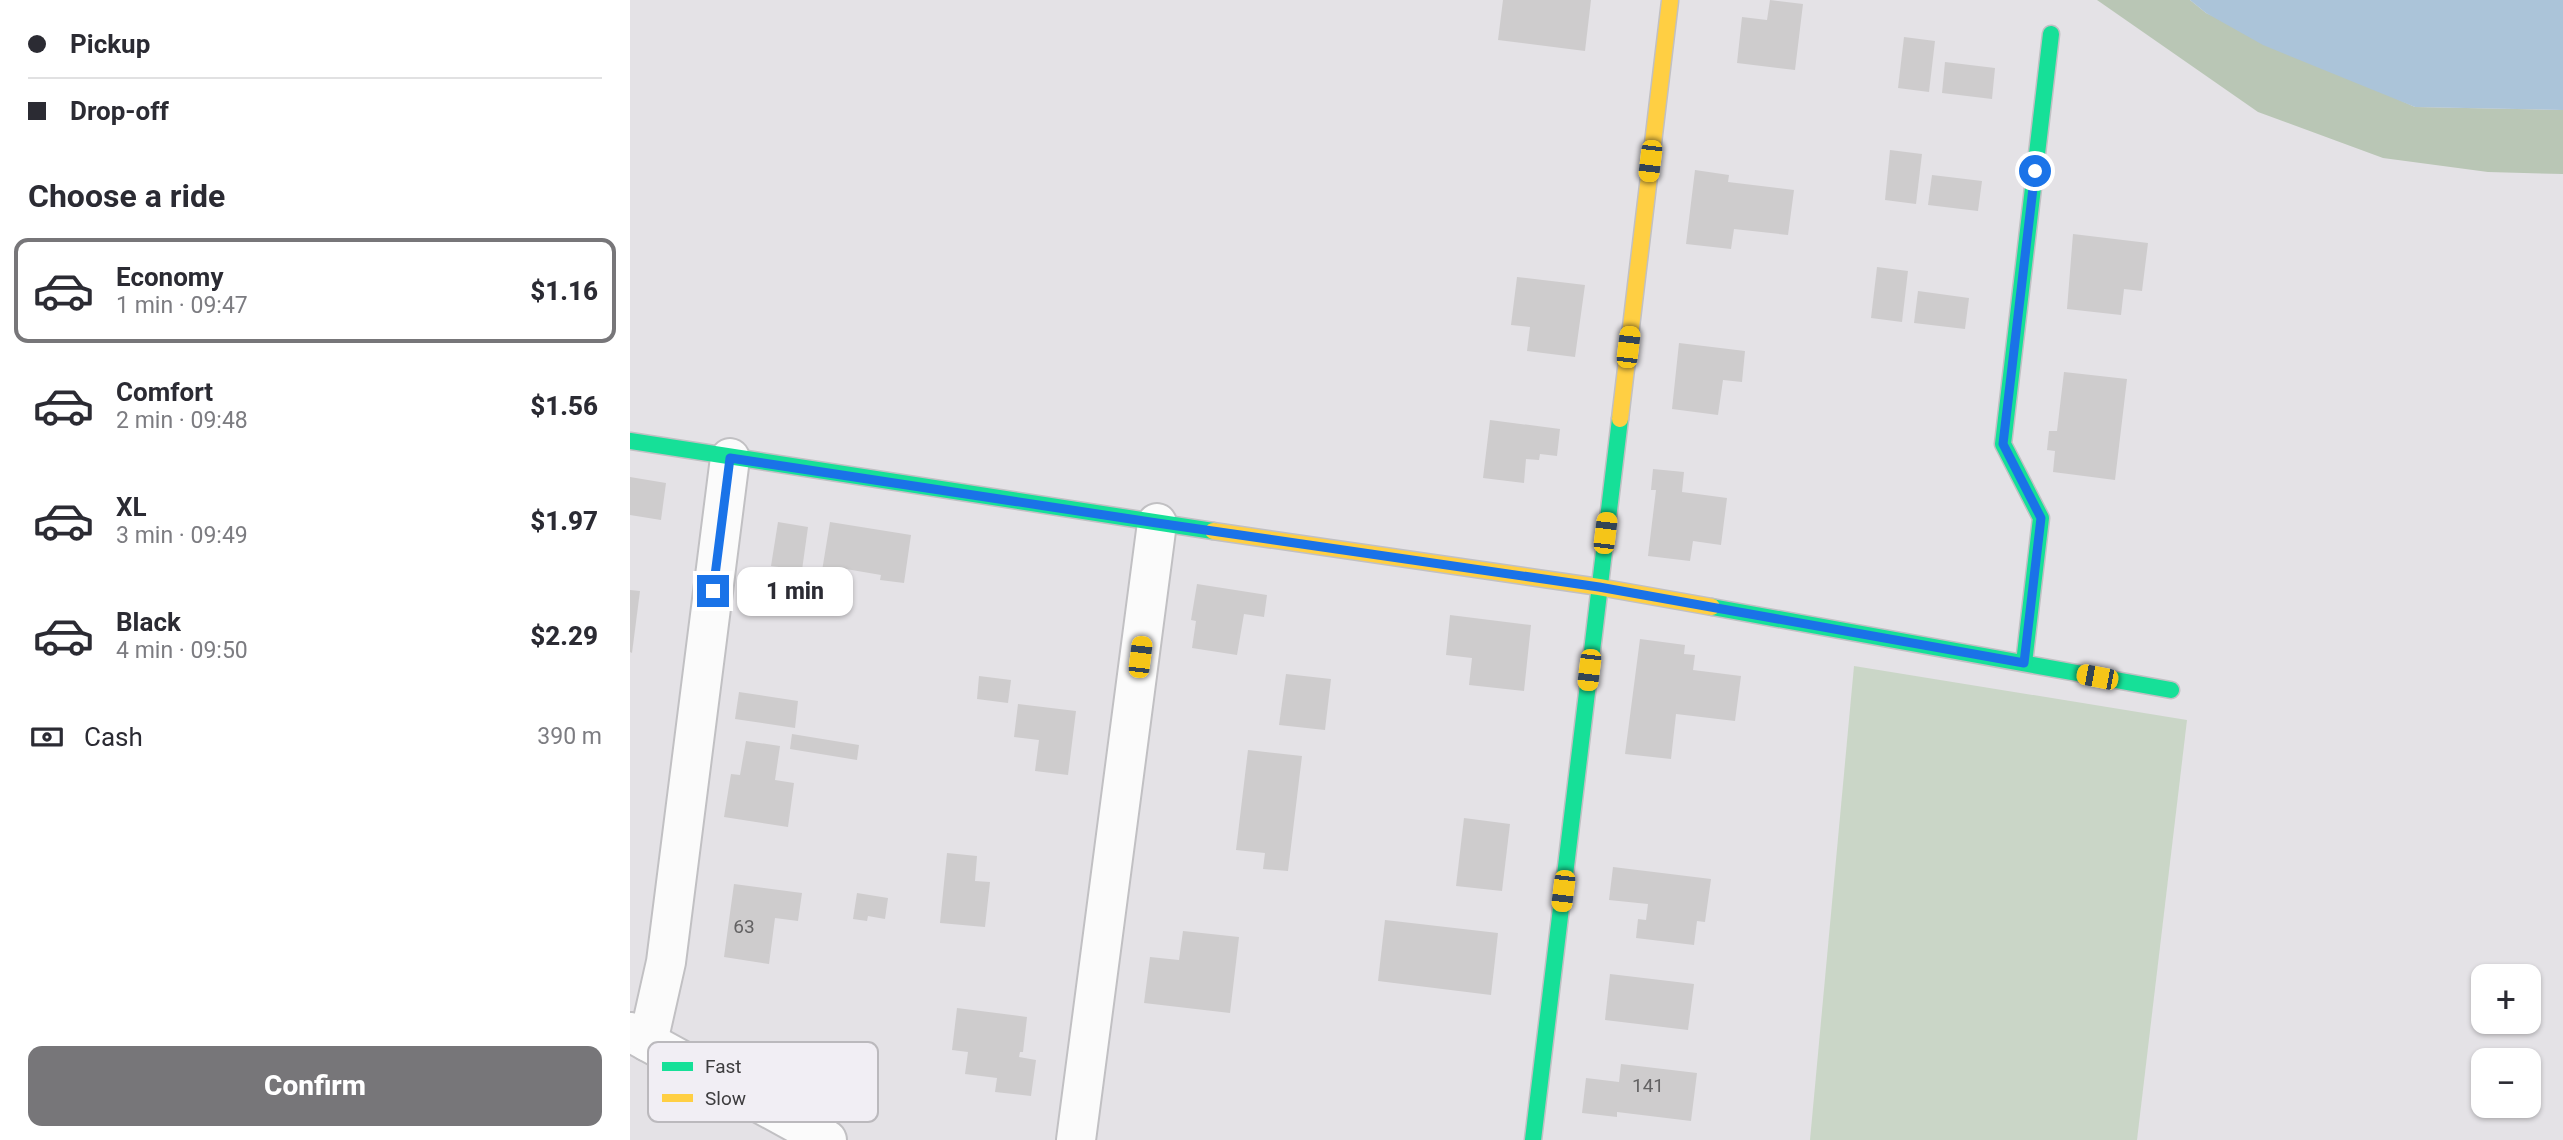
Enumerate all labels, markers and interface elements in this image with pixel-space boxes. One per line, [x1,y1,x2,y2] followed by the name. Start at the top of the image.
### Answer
[70,29,150,59] text: Pickup
[70,96,169,126] text: Drop-off
[1638,139,1663,183] car
[2019,155,2051,187] route start
[28,177,225,215] text: Choose a ride
[32,259,95,322] icon: car
[116,262,223,292] text: Economy
[530,276,598,306] text: $1.16
[116,292,248,319] text: 1 min · 09:47
[1616,325,1641,369] car
[32,374,95,437] icon: car
[116,377,213,407] text: Comfort
[530,391,598,421] text: $1.56
[116,407,248,434] text: 2 min · 09:48
[32,489,95,552] icon: car
[116,492,147,522] text: XL
[530,506,598,536] text: $1.97
[1593,511,1618,555] car
[116,522,248,549] text: 3 min · 09:49
[738,566,853,616] callout: 1 min
[697,575,729,607] route end
[766,578,824,605] text: 1 min
[32,604,95,667] icon: car
[116,607,181,637] text: Black
[530,621,598,651] text: $2.29
[1128,635,1153,679] car
[116,637,248,664] text: 4 min · 09:50
[1577,648,1602,692] car
[2075,663,2120,691] car
[28,718,66,756] icon: cash
[84,722,143,752] text: Cash
[537,723,602,750] text: 390 m
[1551,869,1576,913] car
[733,915,755,938] house number: 63
[2471,964,2541,1118] map controls
[2471,964,2541,1034] button: +
[648,1042,878,1122] legend
[28,1046,602,1126] button: Confirm
[2471,1048,2541,1118] button: −
[705,1055,742,1078] text: Fast
[1632,1074,1664,1097] house number: 141
[705,1087,746,1110] text: Slow

